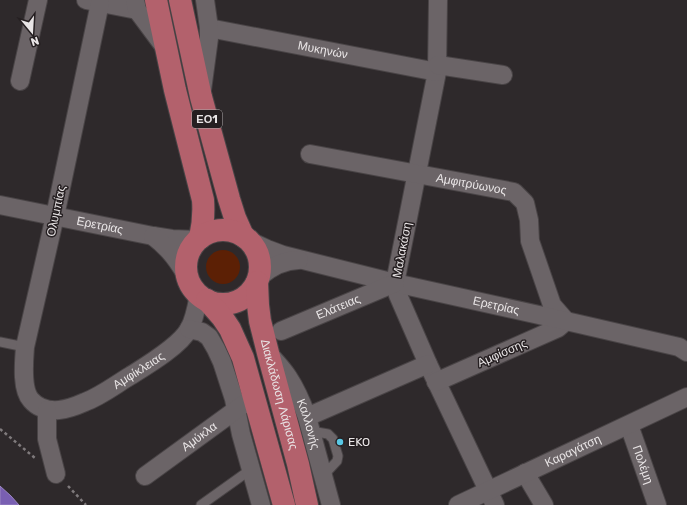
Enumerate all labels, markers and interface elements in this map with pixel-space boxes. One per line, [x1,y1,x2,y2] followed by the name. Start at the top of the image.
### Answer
[12,12,52,52] north arrow
[29,34,41,48] text: N
[297,38,349,62] street label: Μυκηνών
[192,110,222,128] road number: ΕΟ1
[435,171,508,197] street label: Αμφιτρύωνος
[44,184,68,238] street label: Ολυμπίας
[75,214,125,237] street label: Ερετρίας
[390,221,414,279] street label: Μαλακάση
[314,291,362,322] street label: Ελάτειας
[472,294,521,317] street label: Ερετρίας
[475,336,529,370] street label: Αμφίσσης
[258,338,301,451] street label: Διακλάδωση Λάρισας
[110,349,167,392] street label: Αμφίκλειας
[294,397,323,451] street label: Καλλoνής
[179,419,220,454] street label: Αμύκλα
[543,432,603,470] street label: Καραγάτση
[348,435,370,449] place label: EKO
[335,437,345,447] marker: EKO
[630,443,656,486] street label: Πολέμη

